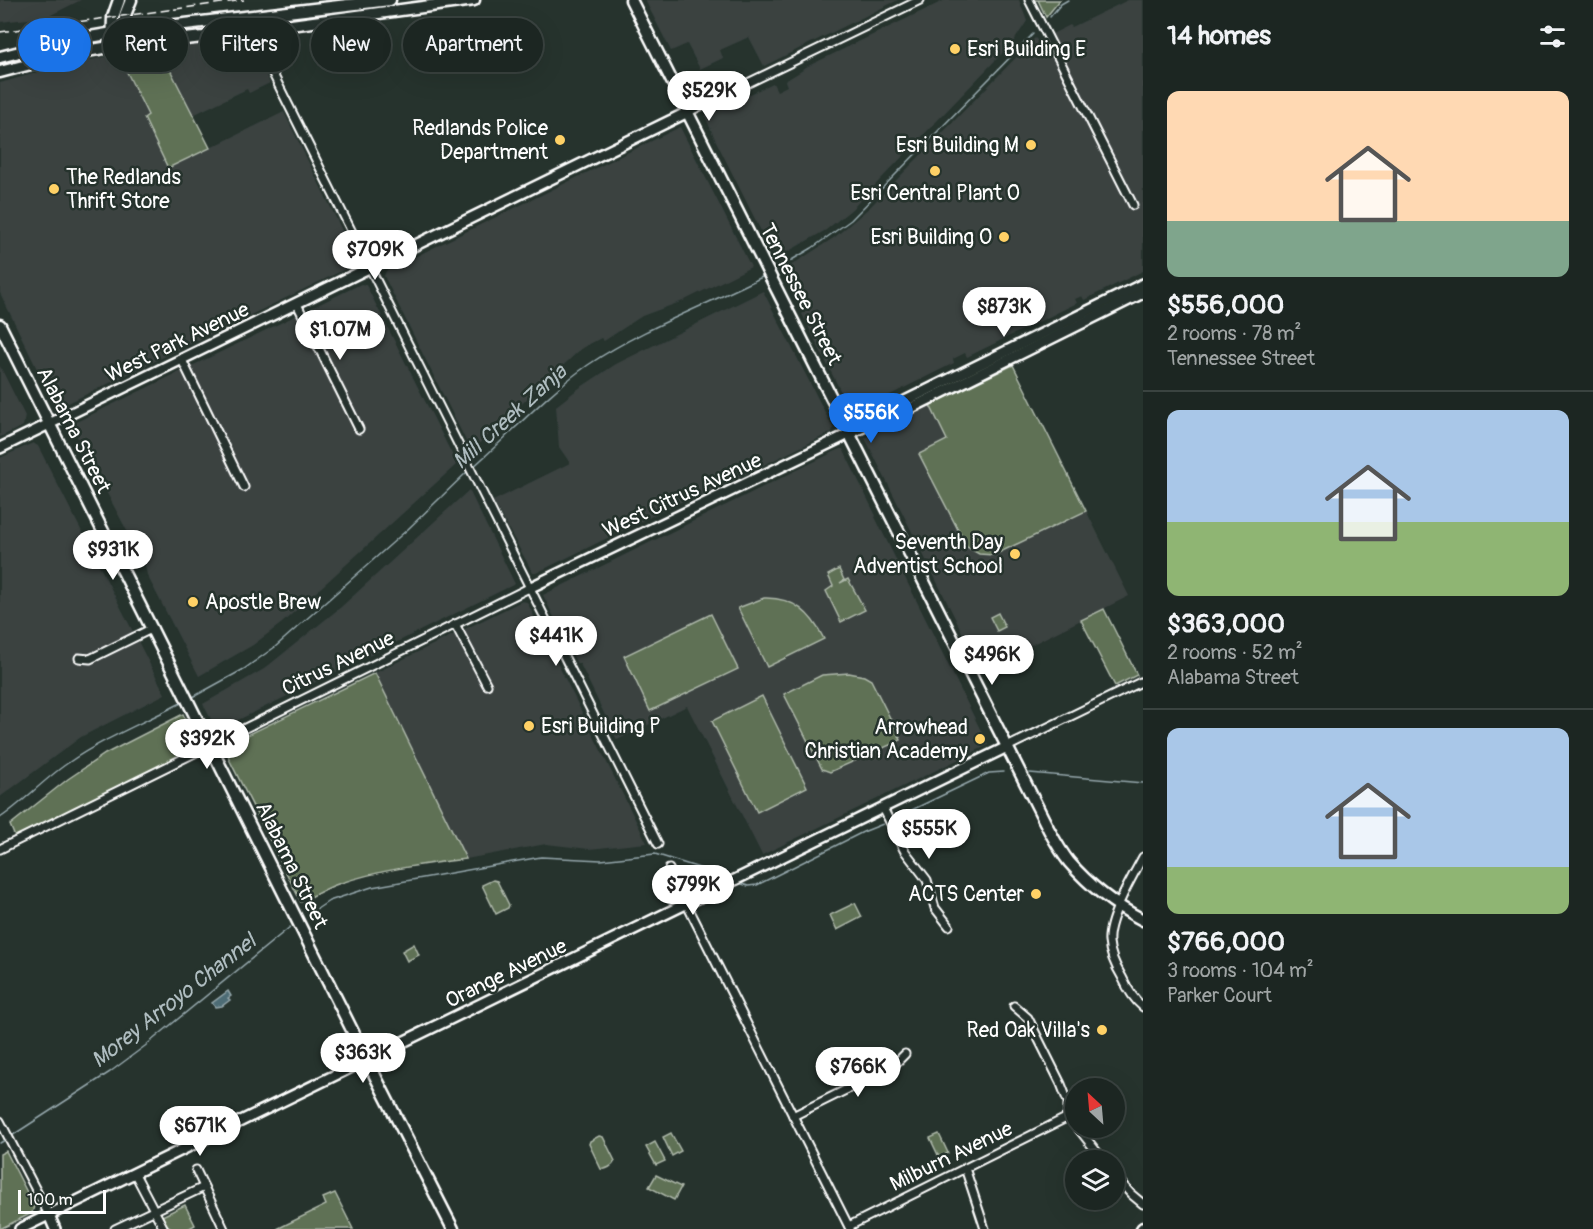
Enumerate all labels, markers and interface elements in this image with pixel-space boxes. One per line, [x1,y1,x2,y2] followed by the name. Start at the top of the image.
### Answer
[18,18,91,72] chip: Buy
[103,18,188,72] chip: Rent
[200,18,299,72] chip: Filters
[311,18,391,72] chip: New
[403,18,543,72] chip: Apartment
[1167,20,1271,52] text: 14 homes
[1536,20,1569,53] icon: filters
[967,36,1086,63] place label: Esri Building E
[948,42,962,56] marker: Esri Building E
[667,71,751,122] pin: $529K
[681,78,737,103] text: $529K
[412,115,549,166] place label: Redlands Police Department
[1314,130,1422,238] icon: home
[896,132,1019,159] place label: Esri Building M
[553,133,567,147] marker: Redlands Police Department
[1024,138,1038,152] marker: Esri Building M
[66,164,182,215] place label: The Redlands Thrift Store
[928,164,942,178] marker: Esri Central Plant O
[850,180,1020,207] place label: Esri Central Plant O
[47,182,61,196] marker: The Redlands Thrift Store
[753,219,848,370] street label: Tennessee Street
[871,224,992,251] place label: Esri Building O
[333,230,417,281] pin: $709K
[997,230,1011,244] marker: Esri Building O
[346,237,404,262] text: $709K
[962,287,1046,338] pin: $873K
[1167,289,1284,321] text: $556,000
[977,294,1031,319] text: $873K
[101,296,254,389] street label: West Park Avenue
[291,310,389,361] pin: $1.07M
[309,317,371,342] text: $1.07M
[1167,321,1301,346] text: 2 rooms · 78 m²
[1167,346,1315,371] text: Tennessee Street
[447,357,574,475] water label: Mill Creek Zanja
[30,362,117,498] street label: Alabama Street
[829,393,913,444] pin: $556K
[843,400,899,425] text: $556K
[598,447,767,544] street label: West Citrus Avenue
[1314,449,1422,557] icon: home
[853,529,1003,580] place label: Seventh Day Adventist School
[71,530,155,581] pin: $931K
[87,537,139,562] text: $931K
[1008,547,1022,561] marker: Seventh Day Adventist School
[205,589,321,616] place label: Apostle Brew
[186,595,200,609] marker: Apostle Brew
[1167,608,1285,640] text: $363,000
[514,616,598,667] pin: $441K
[529,623,583,648] text: $441K
[278,624,399,702] street label: Citrus Avenue
[950,635,1034,686] pin: $496K
[1167,640,1303,665] text: 2 rooms · 52 m²
[964,642,1020,667] text: $496K
[1167,665,1299,690] text: Alabama Street
[541,713,661,740] place label: Esri Building P
[804,714,968,765] place label: Arrowhead Christian Academy
[165,719,249,770] pin: $392K
[522,719,536,733] marker: Esri Building P
[179,726,235,751] text: $392K
[973,732,987,746] marker: Arrowhead Christian Academy
[1314,767,1422,875] icon: home
[249,797,334,934] street label: Alabama Street
[887,809,971,860] pin: $555K
[901,816,957,841] text: $555K
[651,865,735,916] pin: $799K
[666,872,720,897] text: $799K
[908,881,1025,908] place label: ACTS Center
[1029,887,1043,901] marker: ACTS Center
[85,926,264,1074] water label: Morey Arroyo Channel
[1167,926,1285,958] text: $766,000
[441,932,572,1014] street label: Orange Avenue
[1167,958,1314,983] text: 3 rooms · 104 m²
[1167,983,1272,1008] text: Parker Court
[967,1017,1091,1044] place label: Red Oak Villa's
[1095,1023,1109,1037] marker: Red Oak Villa's
[321,1033,405,1084] pin: $363K
[335,1040,391,1065] text: $363K
[816,1047,900,1098] pin: $766K
[830,1054,886,1079] text: $766K
[1065,1078,1125,1138] north arrow
[1065,1078,1125,1210] map controls
[158,1106,242,1157] pin: $671K
[174,1113,226,1138] text: $671K
[885,1115,1018,1198] street label: Milburn Avenue
[1065,1150,1125,1210] button: layers
[18,1187,106,1214] scale bar
[27,1190,73,1210] text: 100 m

